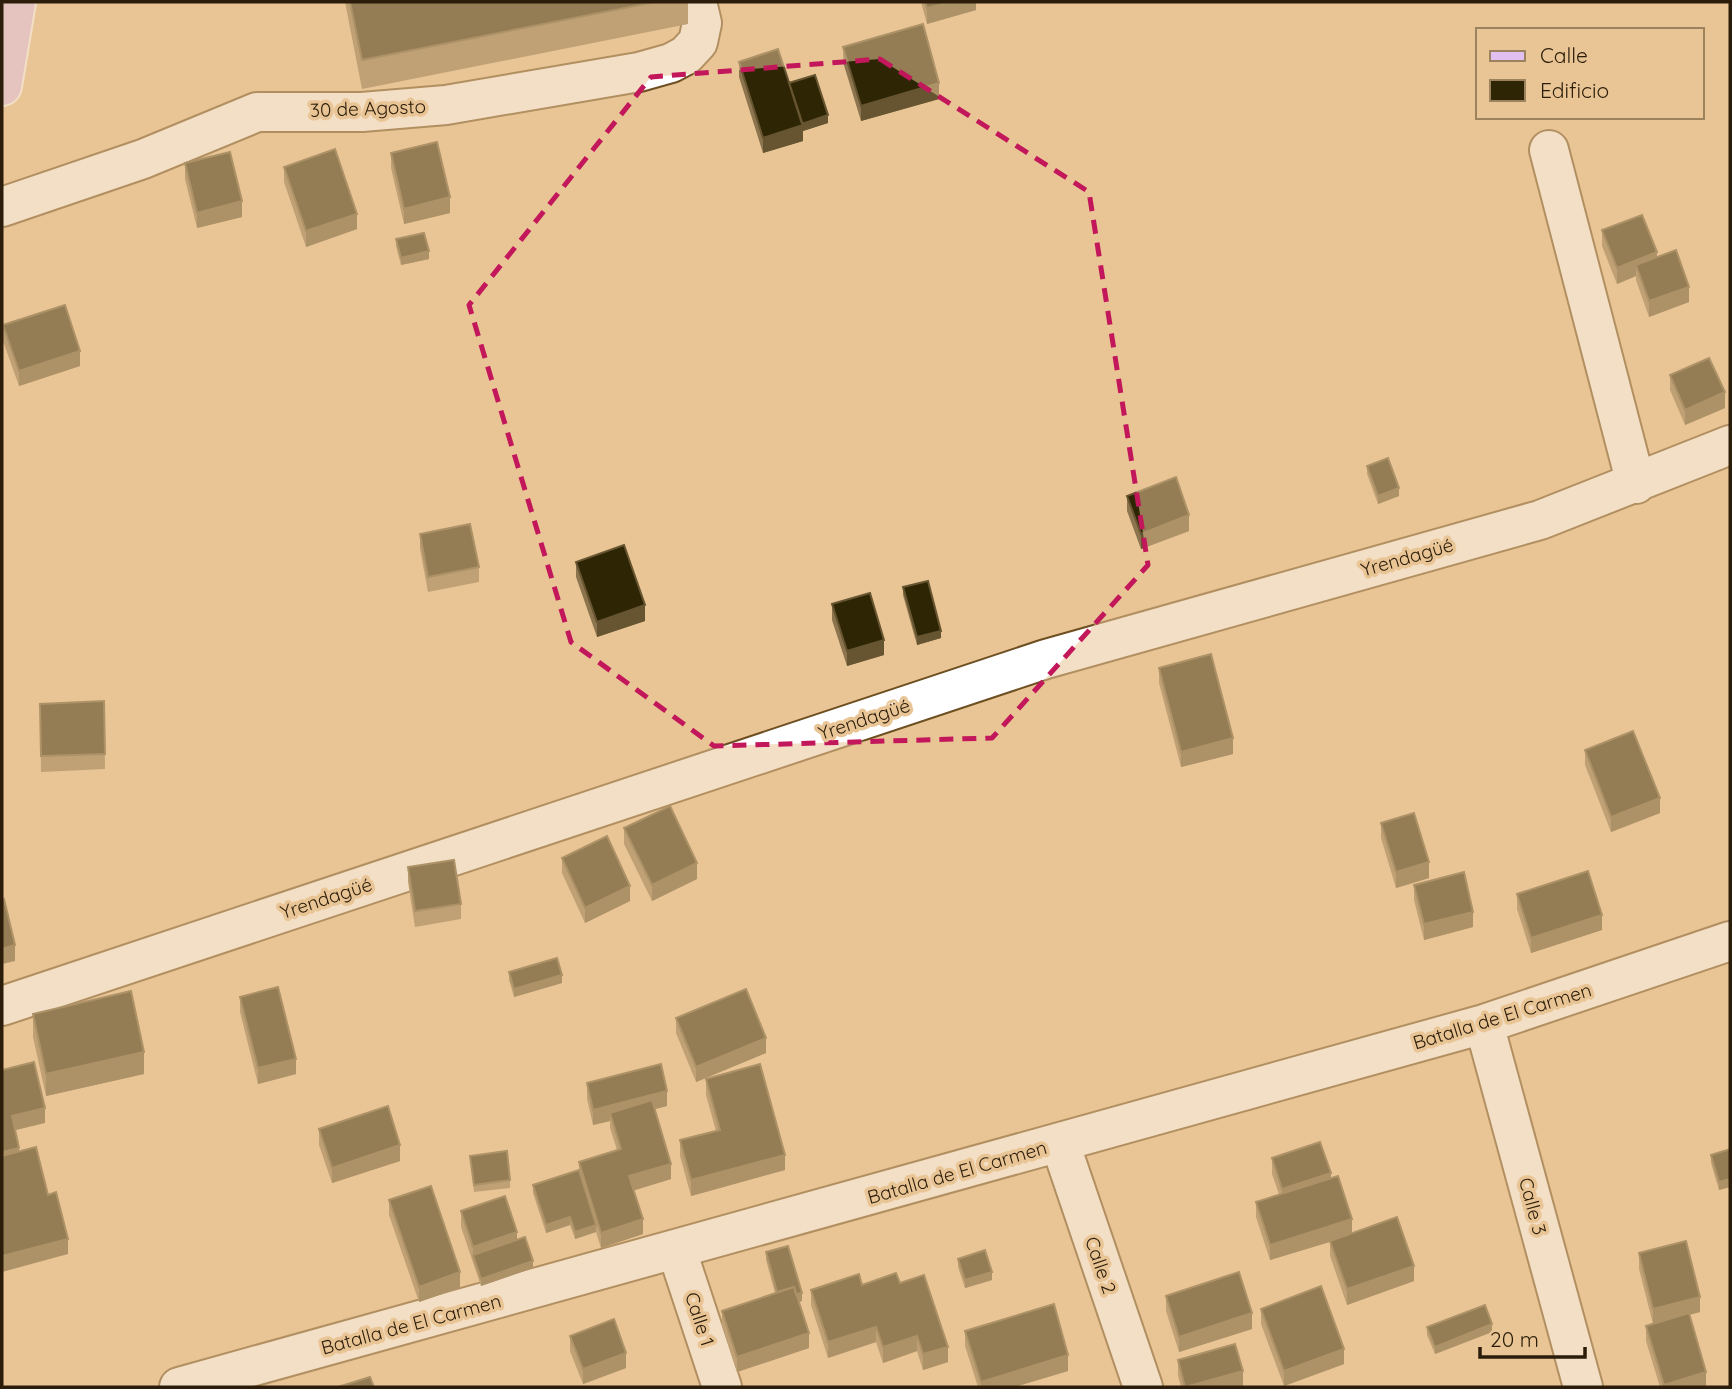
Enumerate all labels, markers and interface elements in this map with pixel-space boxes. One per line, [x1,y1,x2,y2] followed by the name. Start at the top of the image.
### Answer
[1476,28,1704,119] legend
[1540,42,1588,68] text: Calle
[1540,77,1609,103] text: Edificio
[310,94,426,122] street label: 30 de Agosto
[1358,532,1456,582] street label: Yrendagüé
[815,693,913,745] street label: Yrendagüé
[277,872,375,924] street label: Yrendagüé
[1410,977,1594,1055] street label: Batalla de El Carmen
[865,1135,1049,1209] street label: Batalla de El Carmen
[1514,1175,1552,1237] street label: Calle 3
[1080,1233,1122,1297] street label: Calle 2
[318,1288,504,1360] street label: Batalla de El Carmen
[680,1289,720,1349] street label: Calle 1
[1480,1316,1585,1360] scale bar
[1490,1326,1539,1352] text: 20 m

